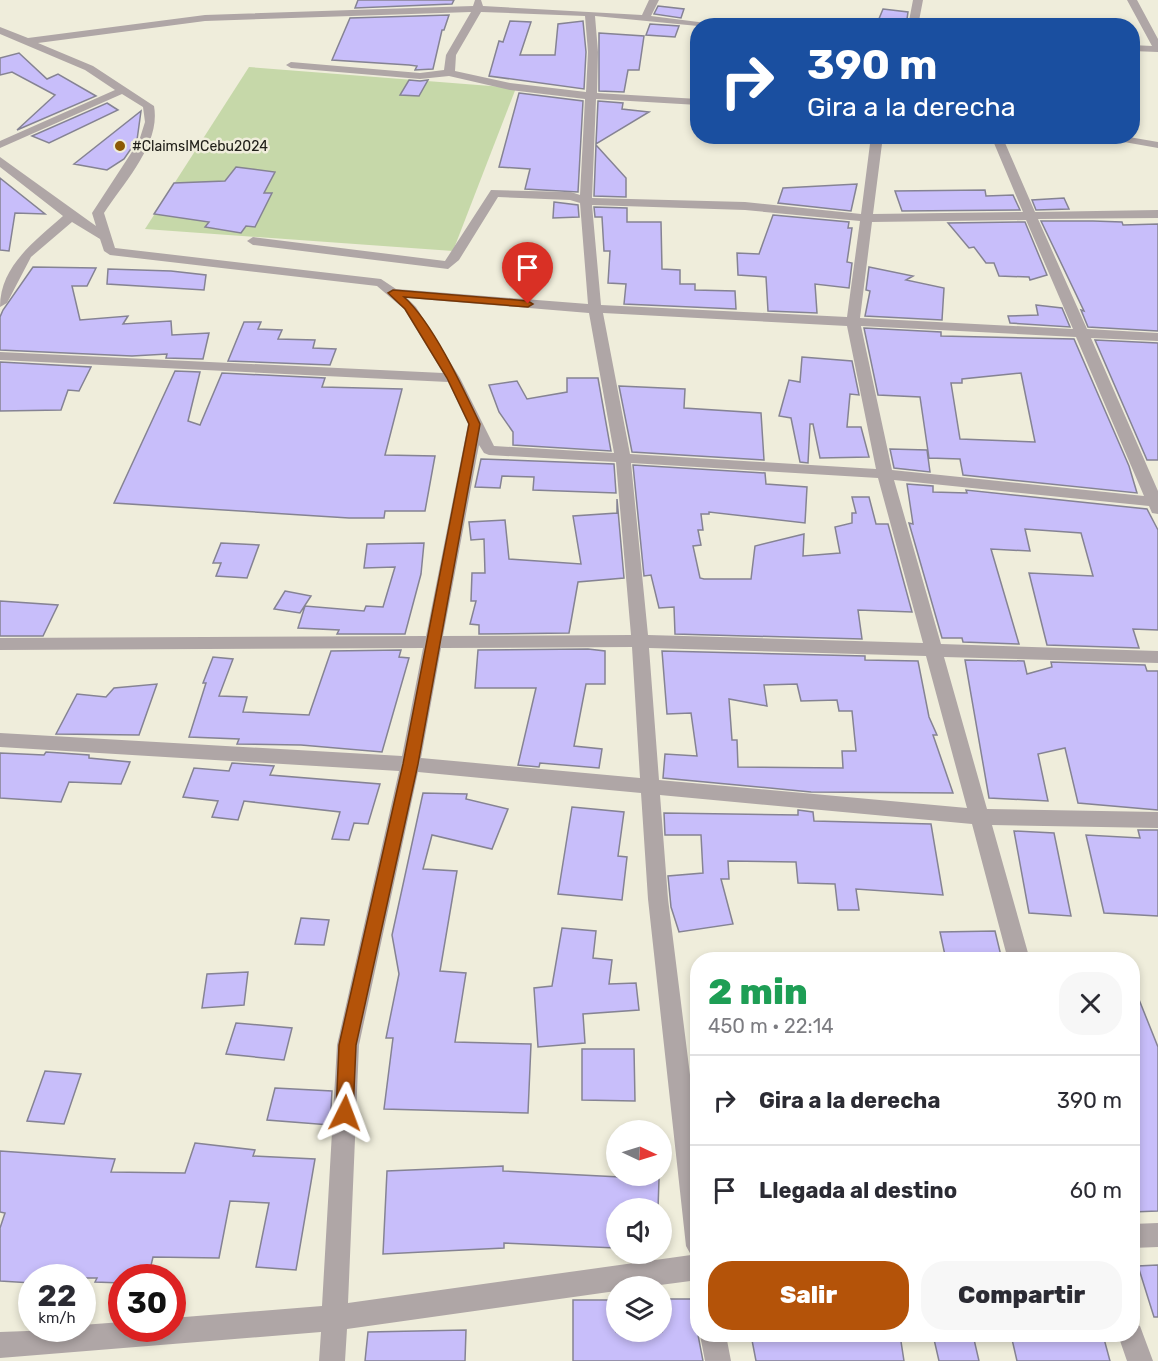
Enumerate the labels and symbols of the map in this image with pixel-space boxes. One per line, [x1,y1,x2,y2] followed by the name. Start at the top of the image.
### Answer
[132,138,268,155] place label: #ClaimsIMCebu2024
[113,139,127,153] marker: #ClaimsIMCebu2024
[502,242,553,304] pin
[313,1081,377,1145] position arrow
[606,1120,672,1186] north arrow
[108,1264,186,1342] speed limit sign: 30

